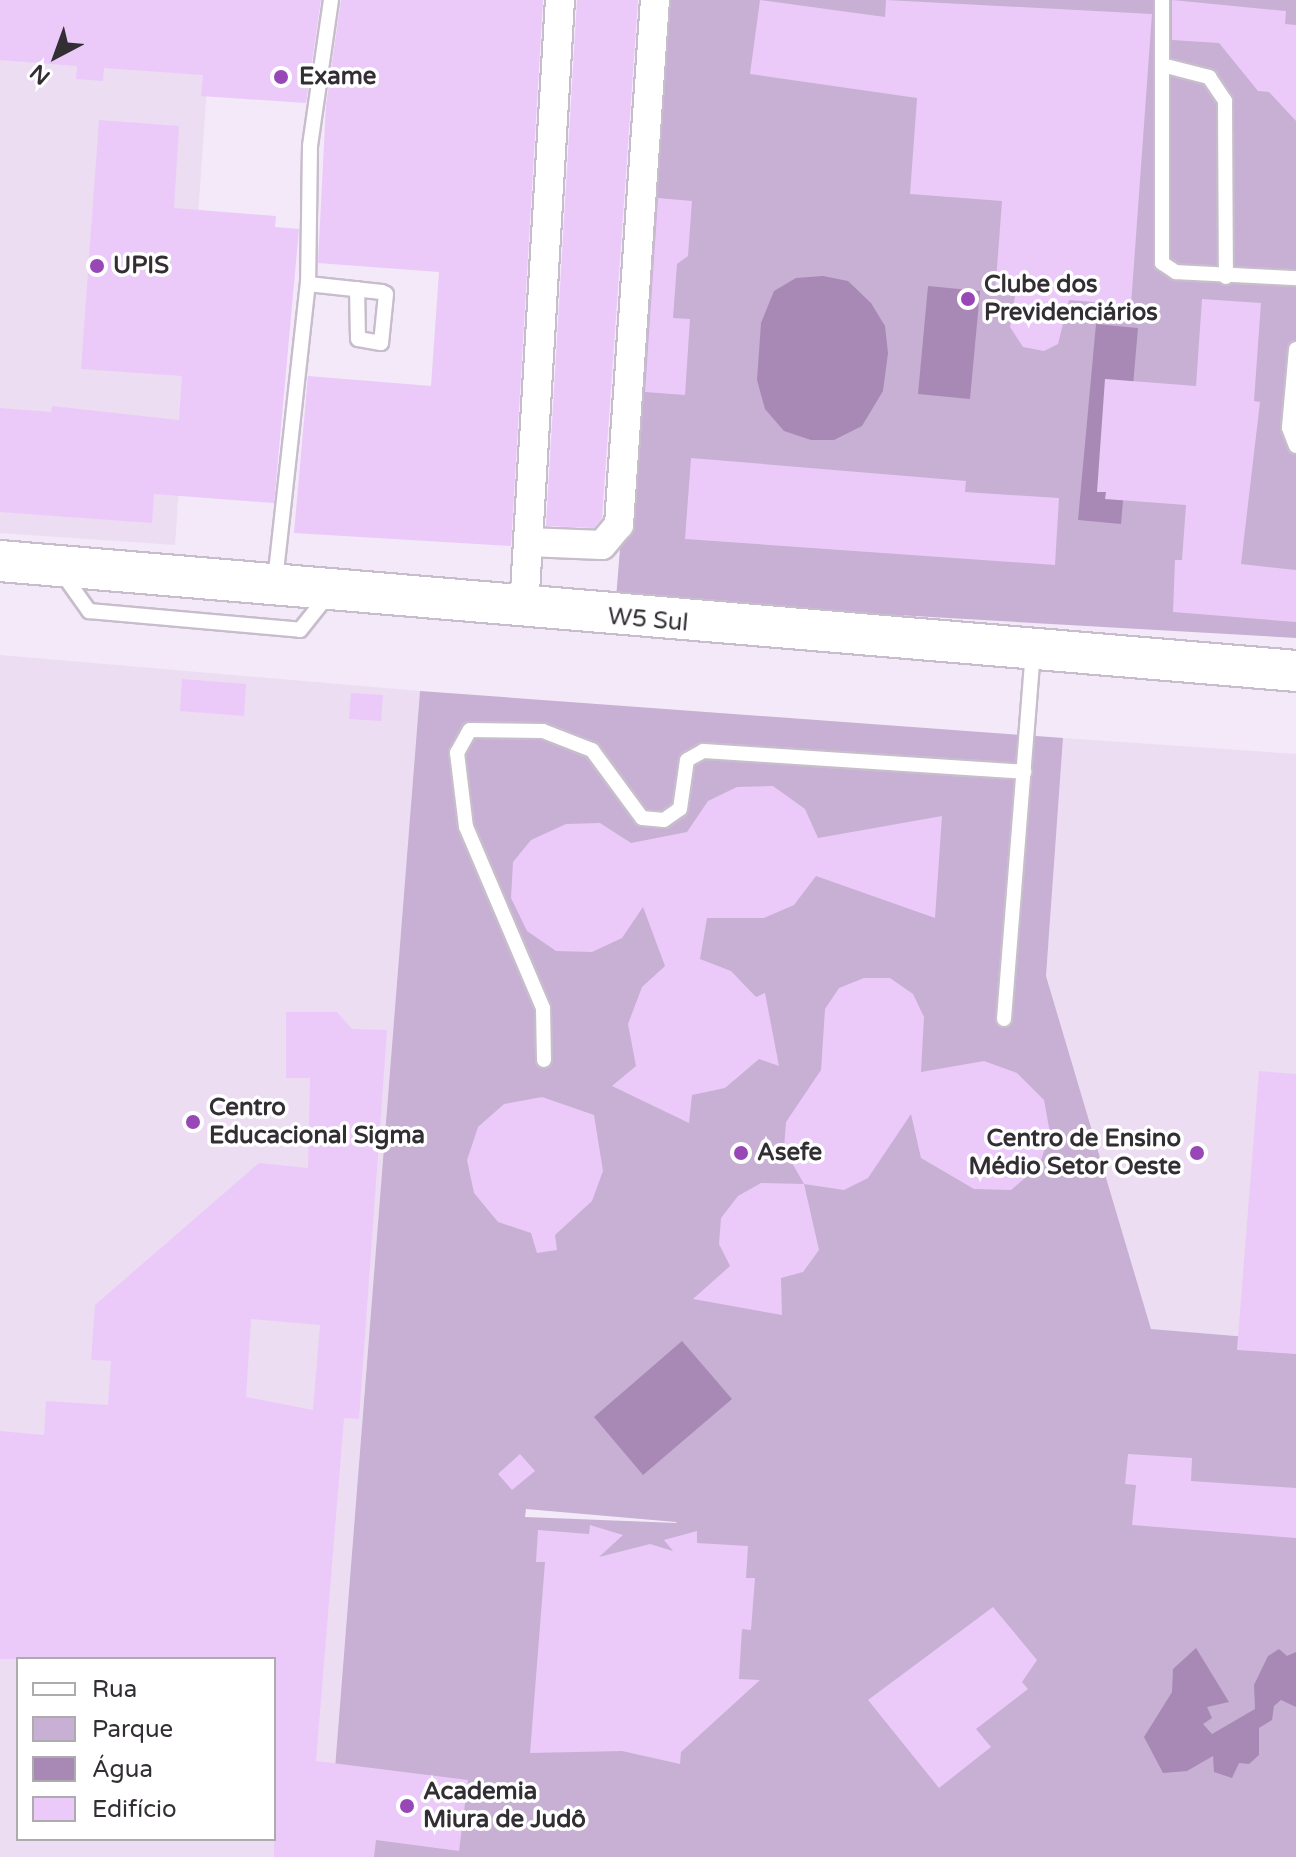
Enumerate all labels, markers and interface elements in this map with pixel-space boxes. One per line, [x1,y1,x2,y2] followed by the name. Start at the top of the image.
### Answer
[16,16,96,96] north arrow
[25,59,55,90] text: N
[299,63,376,91] place label: Exame
[270,66,292,88] marker: Exame
[113,252,169,280] place label: UPIS
[88,257,106,275] marker: UPIS
[984,271,1158,327] place label: Clube dos Previdenciários
[959,290,977,308] marker: Clube dos Previdenciários
[607,602,689,638] street label: W5 Sul
[209,1094,425,1150] place label: Centro Educacional Sigma
[184,1113,202,1131] marker: Centro Educacional Sigma
[969,1125,1181,1181] place label: Centro de Ensino Médio Setor Oeste
[757,1139,822,1167] place label: Asefe
[732,1144,750,1162] marker: Asefe
[1188,1144,1206,1162] marker: Centro de Ensino Médio Setor Oeste
[16,1657,276,1841] legend
[92,1675,137,1704] text: Rua
[92,1715,173,1744] text: Parque
[92,1755,153,1784] text: Água
[423,1778,586,1834] place label: Academia Miura de Judô
[92,1795,177,1824] text: Edifício
[398,1797,416,1815] marker: Academia Miura de Judô

